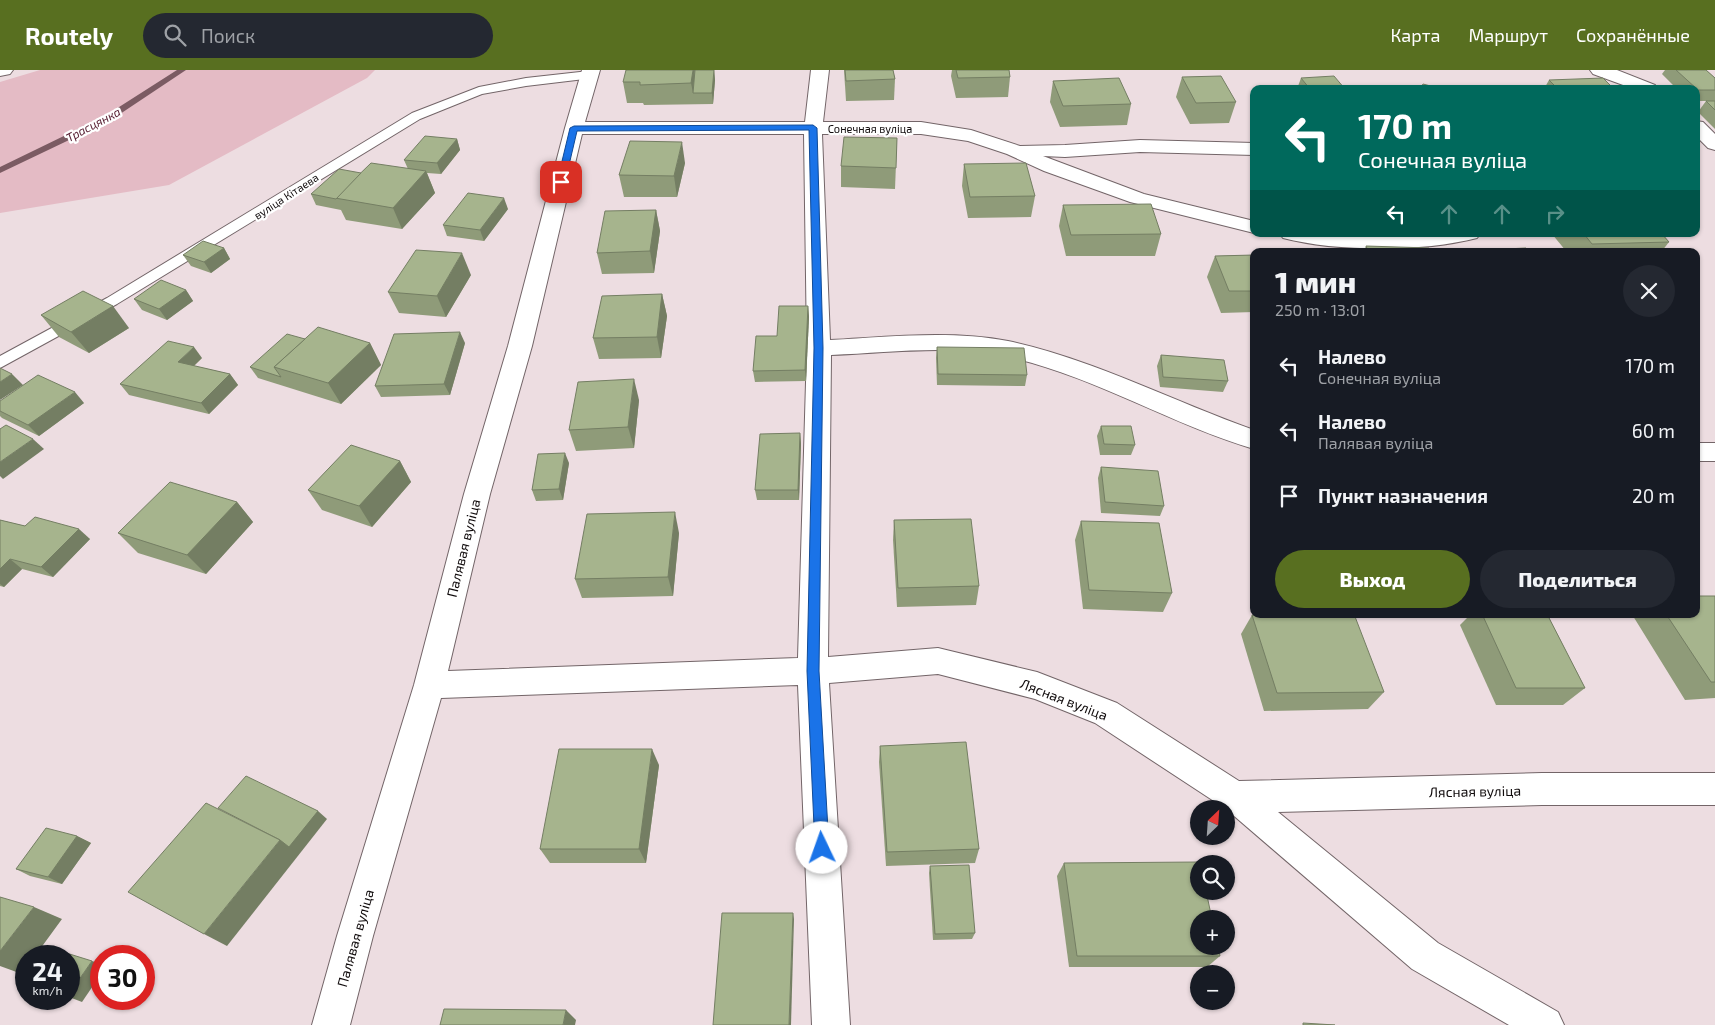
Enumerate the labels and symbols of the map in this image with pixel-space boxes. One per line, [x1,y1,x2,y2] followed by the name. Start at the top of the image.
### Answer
[63,104,123,144] water label: Трасцянка
[828,122,912,136] street label: Сонечная вуліца
[540,161,582,203] pin
[251,170,321,223] street label: вуліца Кітаева
[443,497,483,599] street label: Палявая вуліца
[1018,675,1110,723] street label: Лясная вуліца
[1429,782,1521,800] street label: Лясная вуліца
[1190,800,1235,845] north arrow
[795,821,847,873] position arrow
[333,887,377,989] street label: Палявая вуліца
[90,945,155,1010] speed limit sign: 30

